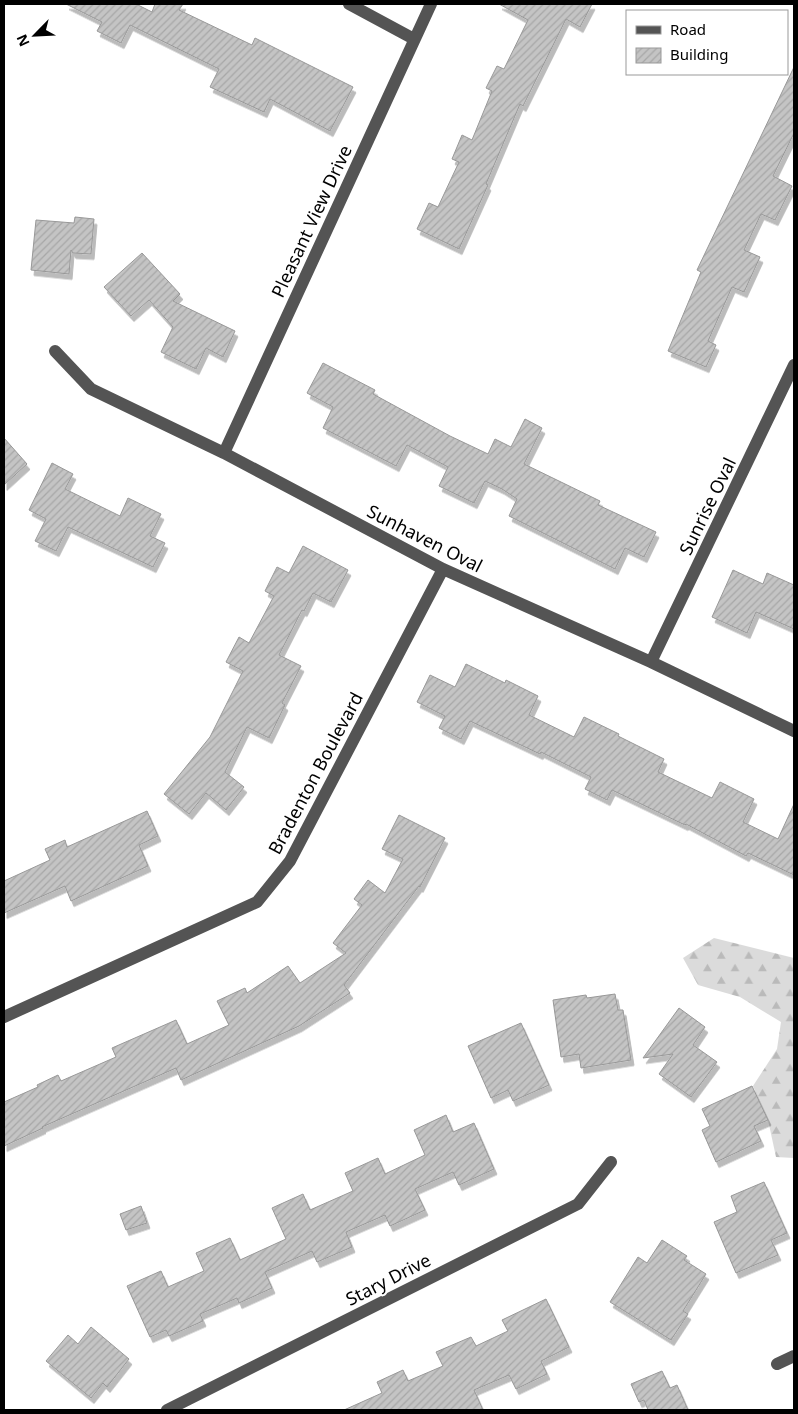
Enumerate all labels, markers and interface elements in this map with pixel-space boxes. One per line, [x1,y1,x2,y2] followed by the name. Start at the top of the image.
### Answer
[10,10,60,60] north arrow
[626,10,788,75] legend
[670,19,706,39] text: Road
[12,31,34,50] text: N
[670,44,728,64] text: Building
[265,141,357,301] street label: Pleasant View Drive
[673,453,741,559] street label: Sunrise Oval
[363,499,487,577] street label: Sunhaven Oval
[262,688,368,858] street label: Bradenton Boulevard
[341,1247,435,1311] street label: Stary Drive

